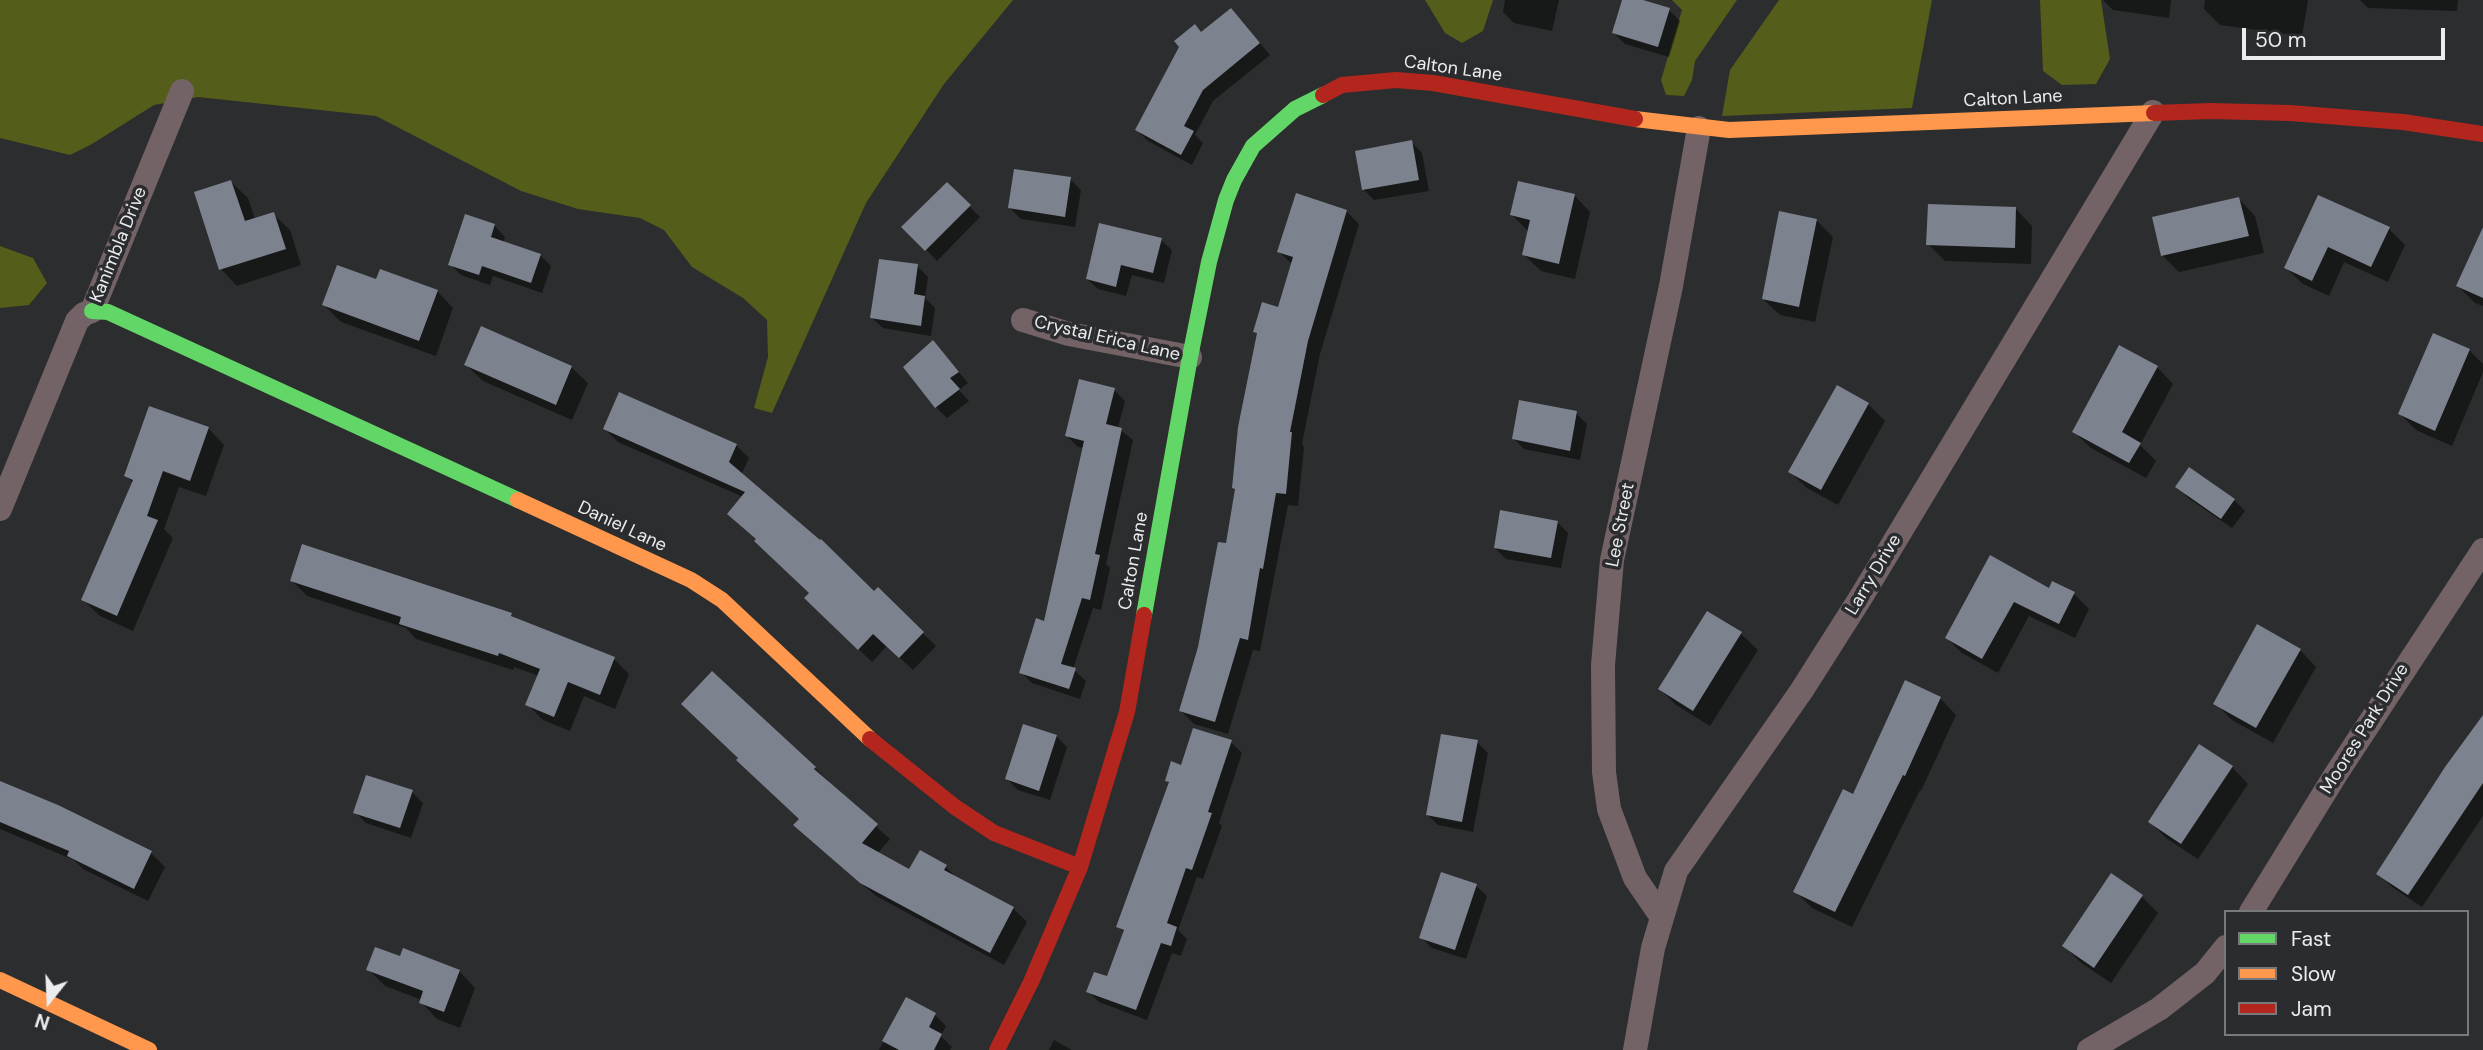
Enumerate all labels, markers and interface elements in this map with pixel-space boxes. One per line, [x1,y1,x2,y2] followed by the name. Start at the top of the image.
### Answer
[2245,14,2448,58] scale bar
[2255,26,2306,54] text: 50 m
[1402,51,1504,87] street label: Calton Lane
[1963,86,2063,112] street label: Calton Lane
[86,184,152,306] street label: Kanimbla Drive
[1032,312,1182,366] street label: Crystal Erica Lane
[1602,481,1640,569] street label: Lee Street
[574,497,670,557] street label: Daniel Lane
[1115,510,1153,612] street label: Calton Lane
[1842,531,1906,619] street label: Larry Drive
[2316,660,2414,798] street label: Moores Park Drive
[2224,910,2469,1036] legend
[2291,925,2331,953] text: Fast
[2291,960,2336,988] text: Slow
[14,966,84,1036] north arrow
[2291,995,2332,1023] text: Jam
[32,1007,53,1035] text: N

